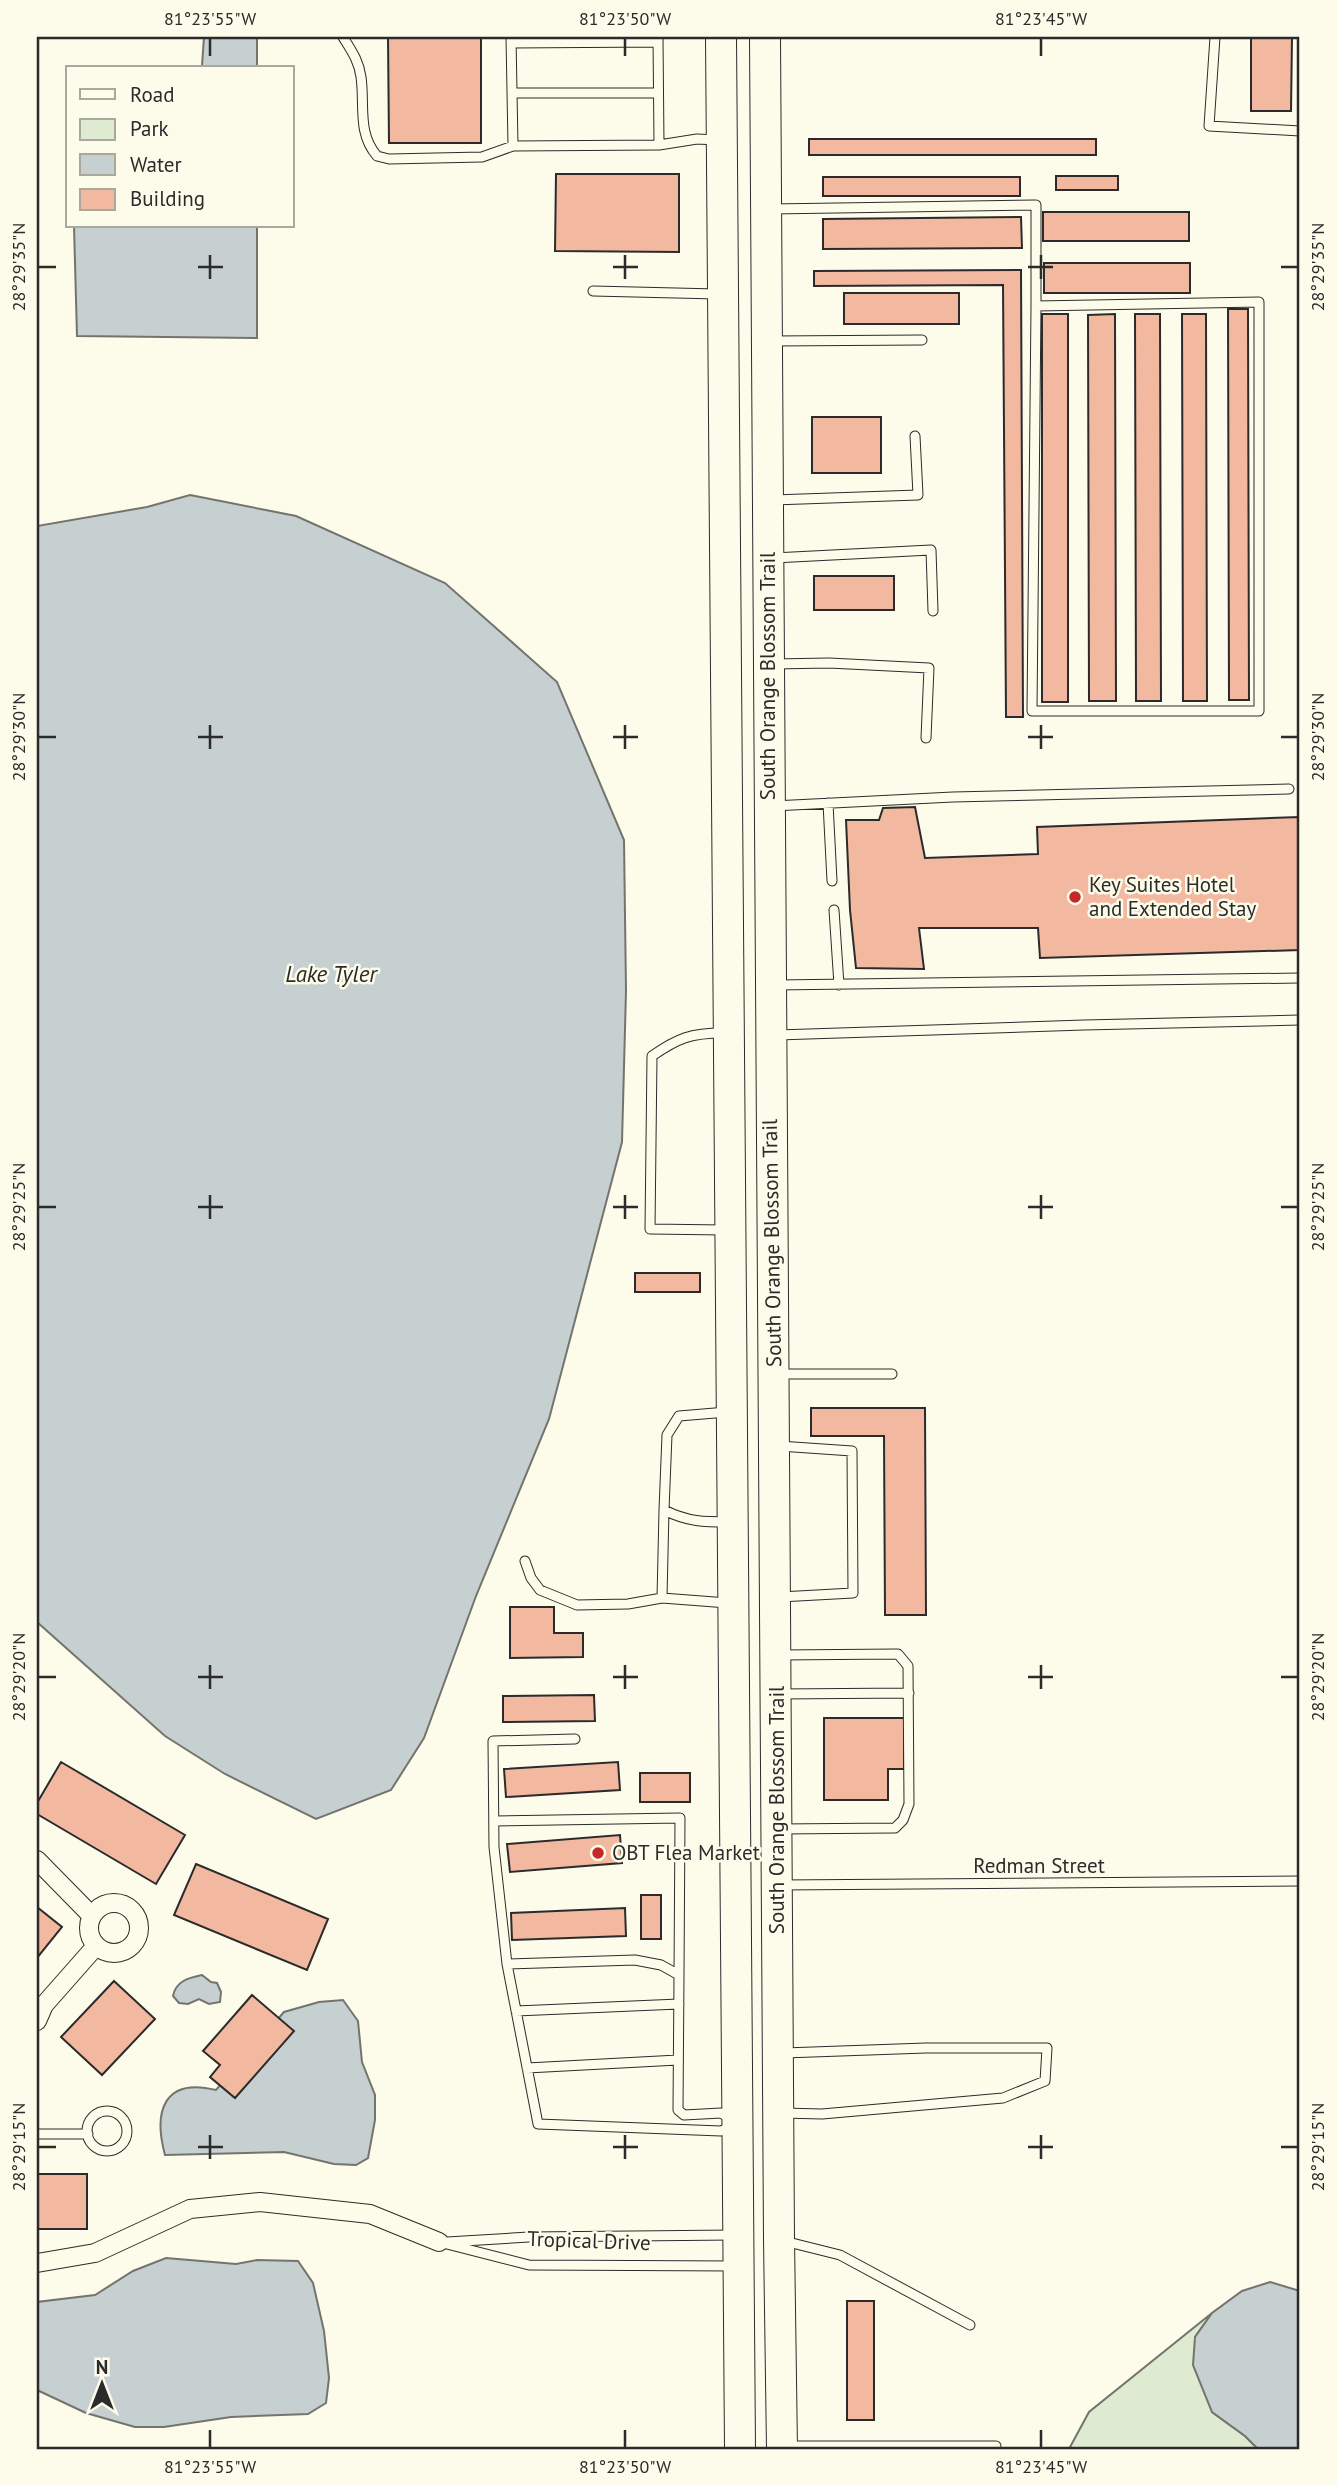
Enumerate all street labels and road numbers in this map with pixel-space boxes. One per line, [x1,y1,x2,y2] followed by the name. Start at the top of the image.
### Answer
[754,552,781,800] street label: South Orange Blossom Trail
[756,1119,787,1367] street label: South Orange Blossom Trail
[763,1686,790,1934] street label: South Orange Blossom Trail
[973,1852,1105,1879] street label: Redman Street
[527,2225,651,2256] street label: Tropical Drive

